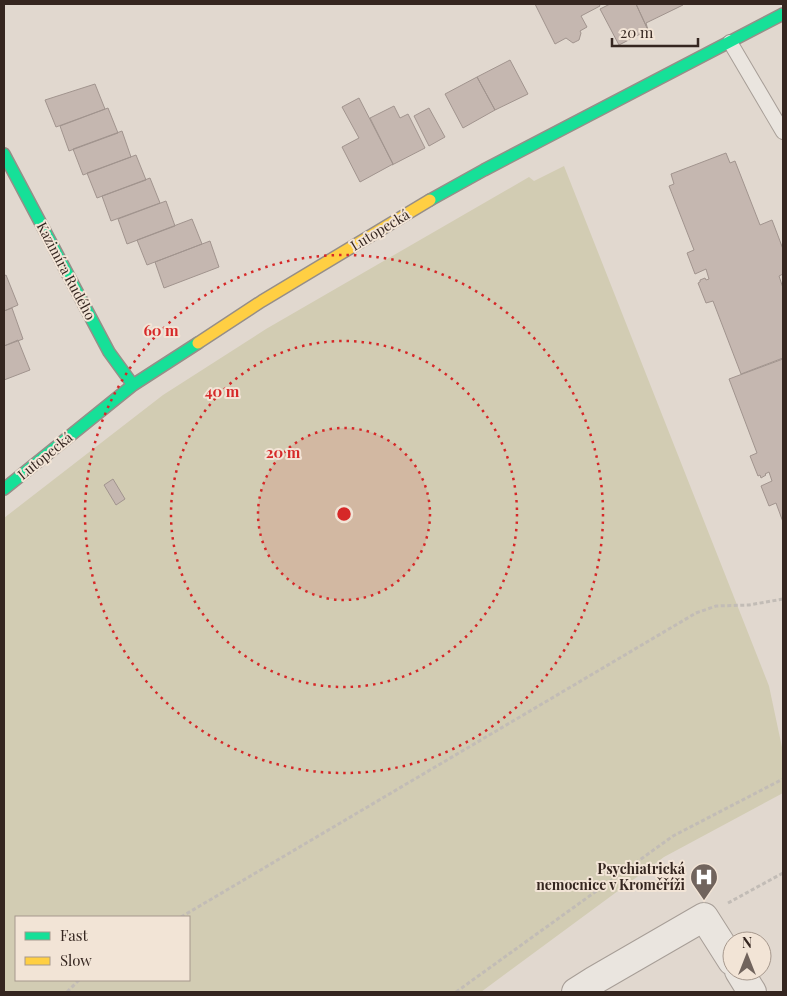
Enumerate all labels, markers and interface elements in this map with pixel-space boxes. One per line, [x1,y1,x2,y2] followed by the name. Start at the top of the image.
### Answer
[612,15,698,47] scale bar
[620,22,654,42] text: 20 m
[347,205,413,255] street label: Lutopecká
[33,218,100,323] street label: Kazimíra Rudého
[143,320,179,340] text: 60 m
[205,381,240,401] text: 40 m
[13,428,76,484] street label: Lutopecká
[266,442,301,462] text: 20 m
[335,505,353,523] centre of rings
[536,859,686,894] place label: Psychiatrická nemocnice v Kroměříži
[689,862,719,901] hospital icon: Psychiatrická nemocnice v Kroměříži
[15,916,190,981] legend
[60,925,89,945] text: Fast
[722,931,772,981] north arrow
[742,933,752,952] text: N
[60,950,92,970] text: Slow

